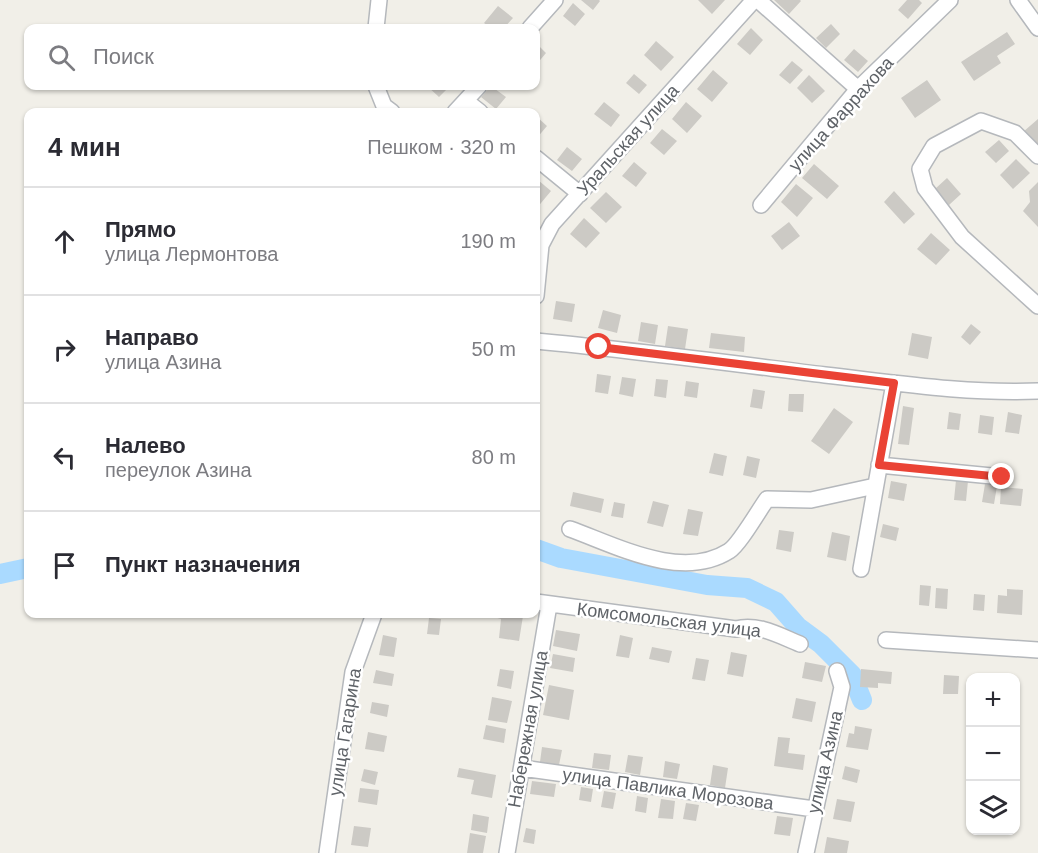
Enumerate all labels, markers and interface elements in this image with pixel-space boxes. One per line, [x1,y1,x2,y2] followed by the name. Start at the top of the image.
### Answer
[24,24,540,90] search box
[45,41,78,74] icon: search
[93,44,154,69] text: Поиск
[785,52,898,175] street label: улица Фаррахова
[573,80,684,199] street label: Уральская улица
[48,132,121,162] text: 4 мин
[367,136,516,158] text: Пешком · 320 m
[105,217,176,242] text: Прямо
[48,225,81,258] icon: ahead
[460,230,516,252] text: 190 m
[105,243,278,265] text: улица Лермонтова
[105,325,199,350] text: Направо
[48,333,81,366] icon: right
[585,333,611,359] route start
[472,338,516,360] text: 50 m
[105,351,221,373] text: улица Азина
[105,433,186,458] text: Налево
[48,441,81,474] icon: left
[472,446,516,468] text: 80 m
[105,459,252,481] text: переулок Азина
[988,463,1014,489] route end
[48,549,81,582] icon: arrive
[105,552,301,577] text: Пункт назначения
[576,599,763,641] street label: Комсомольская улица
[504,648,552,809] street label: Набережная улица
[325,666,365,797] street label: улица Гагарина
[966,673,1020,835] map controls
[966,673,1020,727] button: +
[803,708,847,815] street label: улица Азина
[966,727,1020,781] button: −
[561,764,776,814] street label: улица Павлика Морозова
[966,781,1020,835] button: layers

